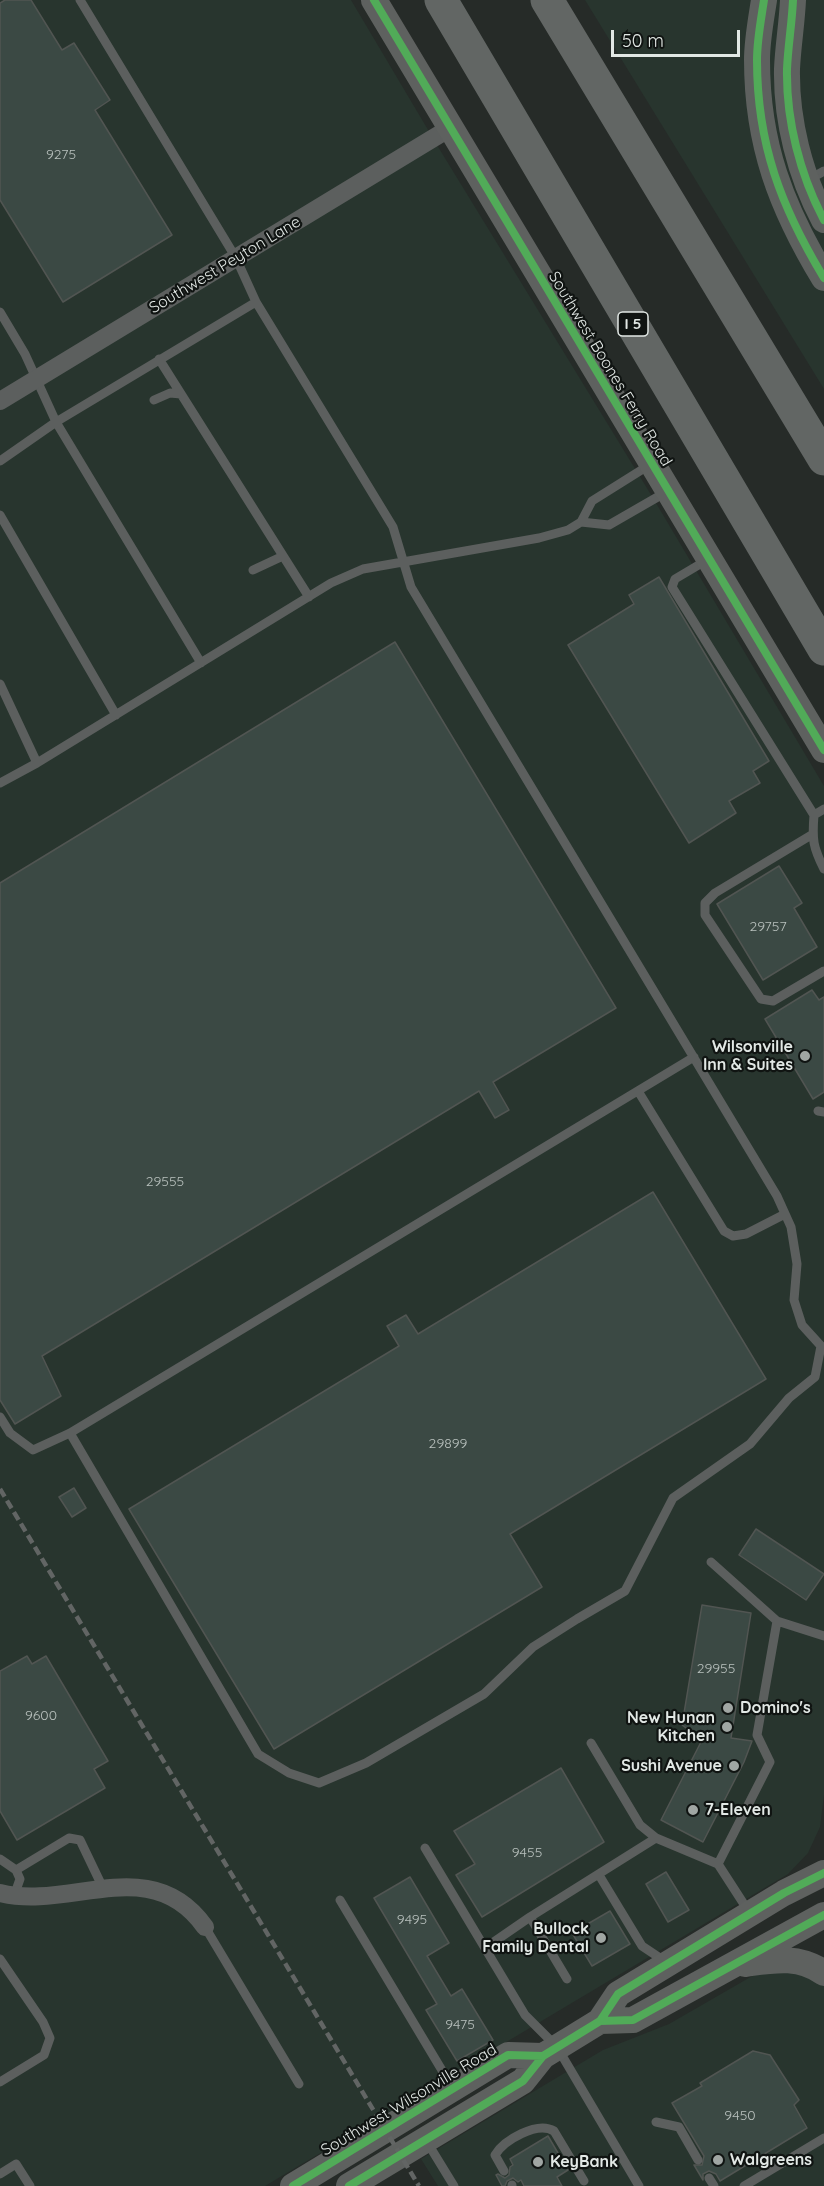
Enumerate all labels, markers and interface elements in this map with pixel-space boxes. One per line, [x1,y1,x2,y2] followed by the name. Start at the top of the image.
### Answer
[614,18,743,56] scale bar
[622,29,664,52] text: 50 m
[46,147,76,163] house number: 9275
[146,212,304,318] street label: Southwest Peyton Lane
[544,268,676,470] street label: Southwest Boones Ferry Road
[618,312,648,336] road number: I 5
[749,919,787,935] house number: 29757
[703,1037,793,1075] place label: Wilsonville Inn & Suites
[798,1049,812,1063] marker: Wilsonville Inn & Suites
[146,1174,184,1190] house number: 29555
[429,1436,467,1452] house number: 29899
[697,1661,735,1677] house number: 29955
[740,1698,811,1718] place label: Domino's
[721,1701,735,1715] marker: Domino's
[25,1708,57,1724] house number: 9600
[627,1708,715,1746] place label: New Hunan Kitchen
[720,1720,734,1734] marker: New Hunan Kitchen
[621,1756,722,1776] place label: Sushi Avenue
[727,1759,741,1773] marker: Sushi Avenue
[705,1800,771,1820] place label: 7-Eleven
[686,1803,700,1817] marker: 7-Eleven
[512,1845,542,1861] house number: 9455
[397,1912,427,1928] house number: 9495
[482,1919,589,1957] place label: Bullock Family Dental
[594,1931,608,1945] marker: Bullock Family Dental
[445,2017,475,2033] house number: 9475
[318,2040,500,2160] street label: Southwest Wilsonville Road
[724,2108,756,2124] house number: 9450
[730,2150,812,2170] place label: Walgreens
[550,2152,618,2172] place label: KeyBank
[711,2153,725,2167] marker: Walgreens
[531,2155,545,2169] marker: KeyBank

